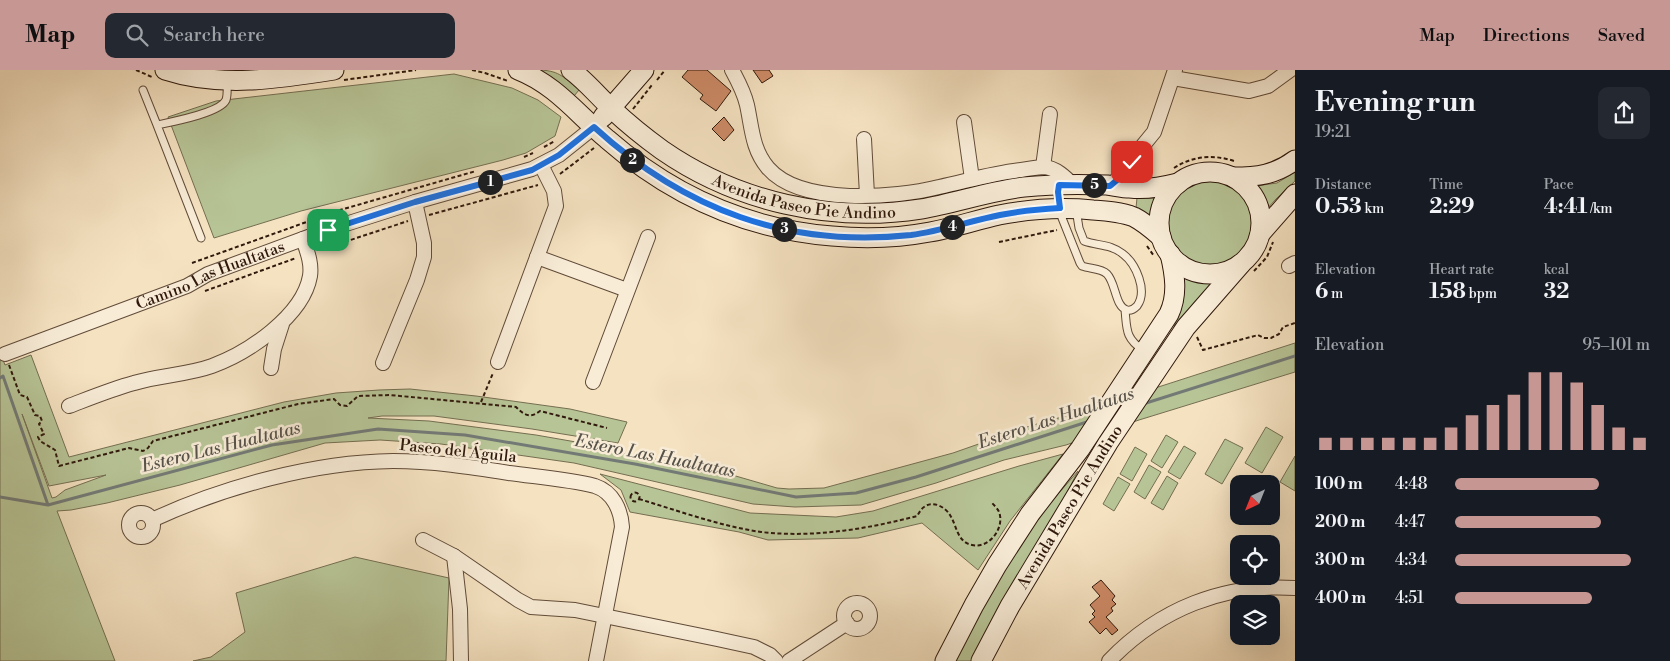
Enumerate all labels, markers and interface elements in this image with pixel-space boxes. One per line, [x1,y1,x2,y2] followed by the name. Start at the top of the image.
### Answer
[105,13,455,58] search box
[25,20,75,50] text: Map
[123,21,151,49] icon: search
[163,23,265,47] text: Search here
[1419,24,1455,47] text: Map
[1483,24,1570,47] text: Directions
[1598,24,1645,47] text: Saved
[1315,85,1476,120] text: Evening run
[1598,87,1650,139] button: share
[1315,122,1351,142] text: 19:21
[1111,141,1153,183] pin
[620,148,644,172] pin: 2
[1118,148,1146,176] icon: check
[628,151,637,169] text: 2
[478,170,502,194] pin: 1
[708,170,897,223] street label: Avenida Paseo Pie Andino
[1082,172,1106,198] pin: 5
[487,173,494,191] text: 1
[1090,176,1099,194] text: 5
[1315,176,1372,194] text: Distance
[1429,176,1463,194] text: Time
[1544,176,1574,194] text: Pace
[1315,194,1362,220] text: 0.53
[1429,194,1475,220] text: 2:29
[1544,194,1587,220] text: 4:41
[1362,200,1384,218] text: km
[1587,200,1613,218] text: /km
[307,209,349,251] pin
[940,214,964,240] pin: 4
[314,216,342,244] icon: arrive
[772,216,796,242] pin: 3
[948,218,957,236] text: 4
[780,220,789,238] text: 3
[133,236,288,314] street label: Camino Las Hualtatas
[1315,261,1376,279] text: Elevation
[1429,261,1494,279] text: Heart rate
[1544,261,1569,279] text: kcal
[1315,279,1328,305] text: 6
[1429,279,1466,305] text: 158
[1544,279,1569,305] text: 32
[1328,285,1343,303] text: m
[1466,285,1497,303] text: bpm
[1315,335,1384,355] text: Elevation
[1582,335,1650,355] text: 95–101 m
[974,382,1137,454] water label: Estero Las Hualtatas
[138,416,303,478] water label: Estero Las Hualtatas
[1012,421,1127,593] street label: Avenida Paseo Pie Andino
[572,429,737,483] water label: Estero Las Hualtatas
[398,433,519,467] street label: Paseo del Águila
[1315,474,1363,494] text: 100 m
[1395,474,1427,494] text: 4:48
[1230,475,1280,525] north arrow
[1230,475,1280,645] map controls
[1315,512,1365,532] text: 200 m
[1395,512,1425,532] text: 4:47
[1230,535,1280,585] button: locate
[1315,550,1365,570] text: 300 m
[1395,550,1427,570] text: 4:34
[1315,588,1366,608] text: 400 m
[1395,588,1424,608] text: 4:51
[1230,595,1280,645] button: layers

